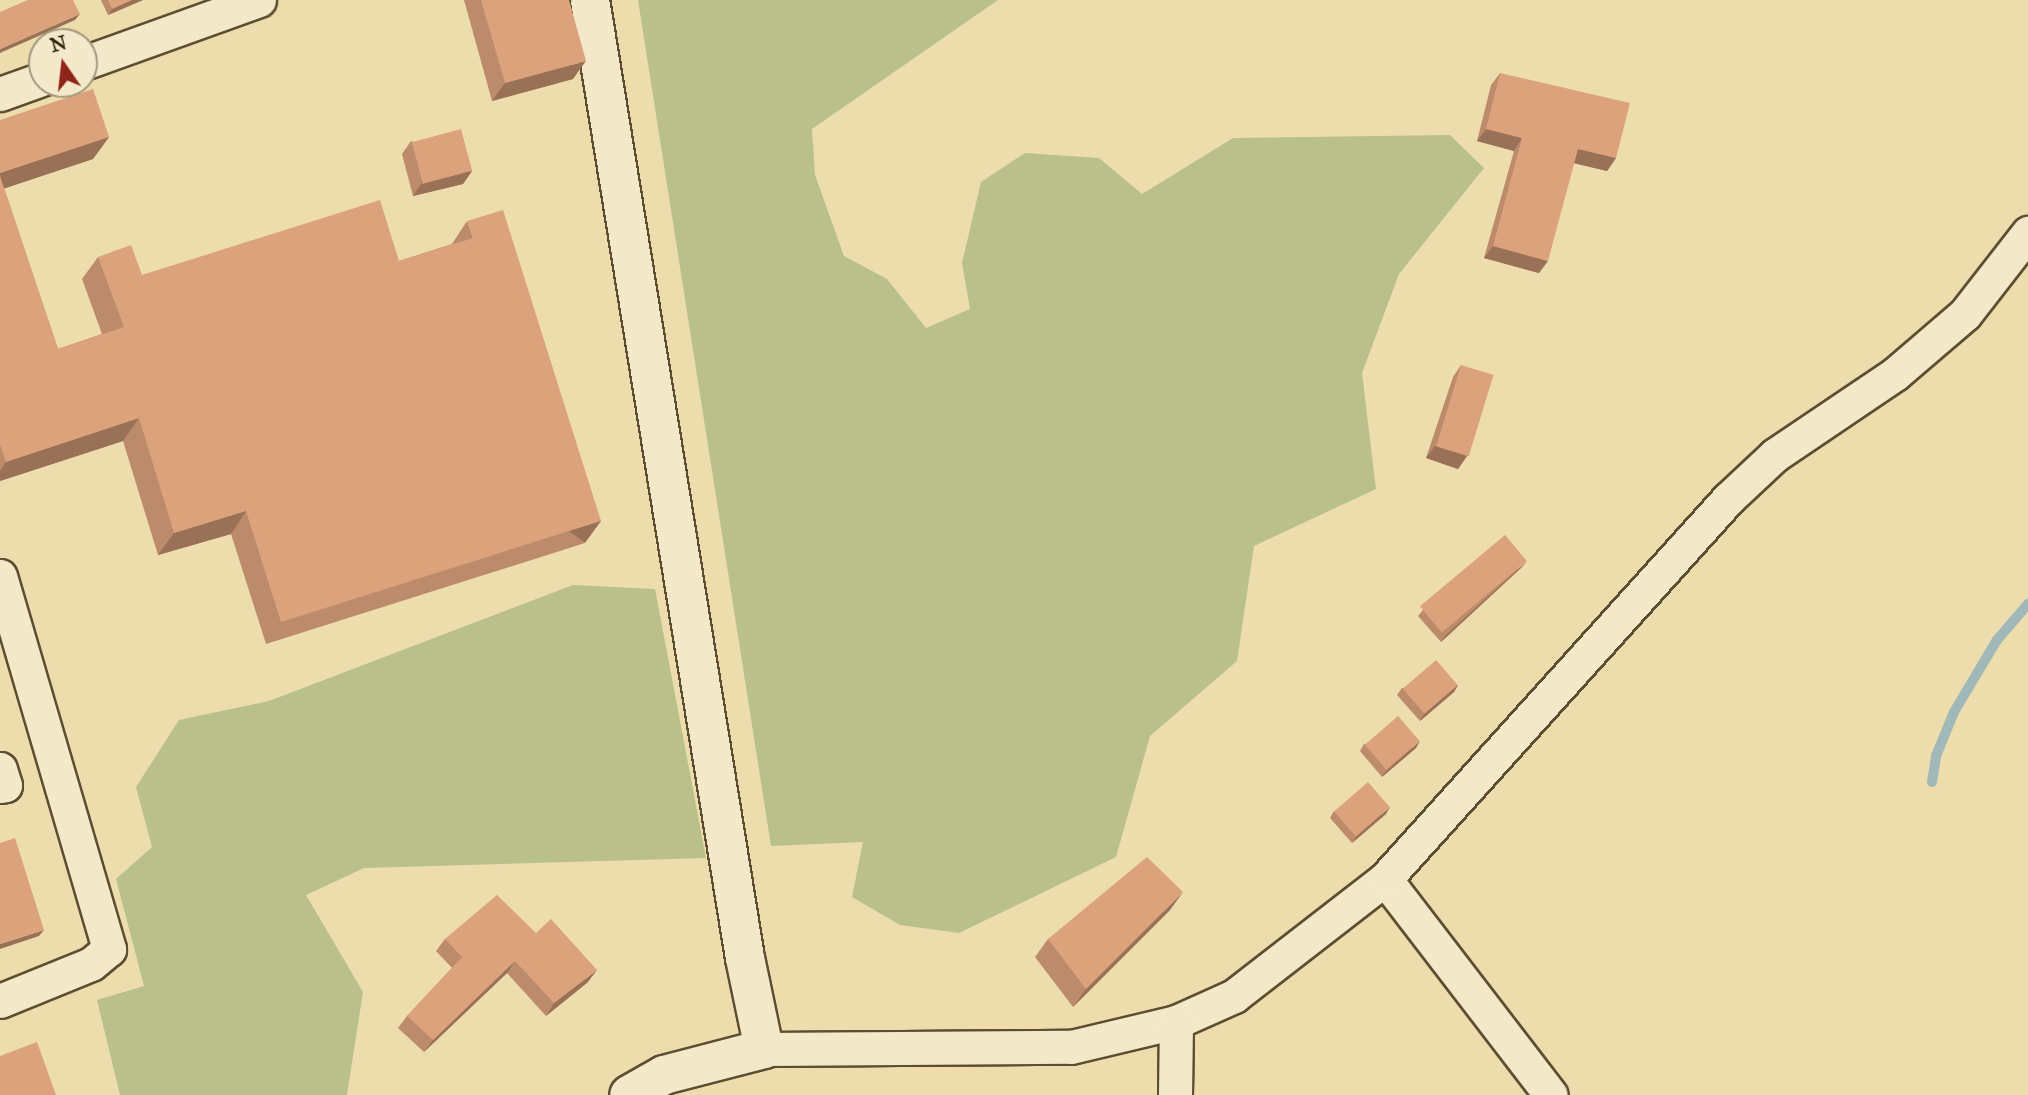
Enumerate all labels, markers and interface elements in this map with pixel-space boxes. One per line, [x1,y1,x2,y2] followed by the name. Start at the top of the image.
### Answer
[28,28,98,98] north arrow
[48,31,69,57] text: N

